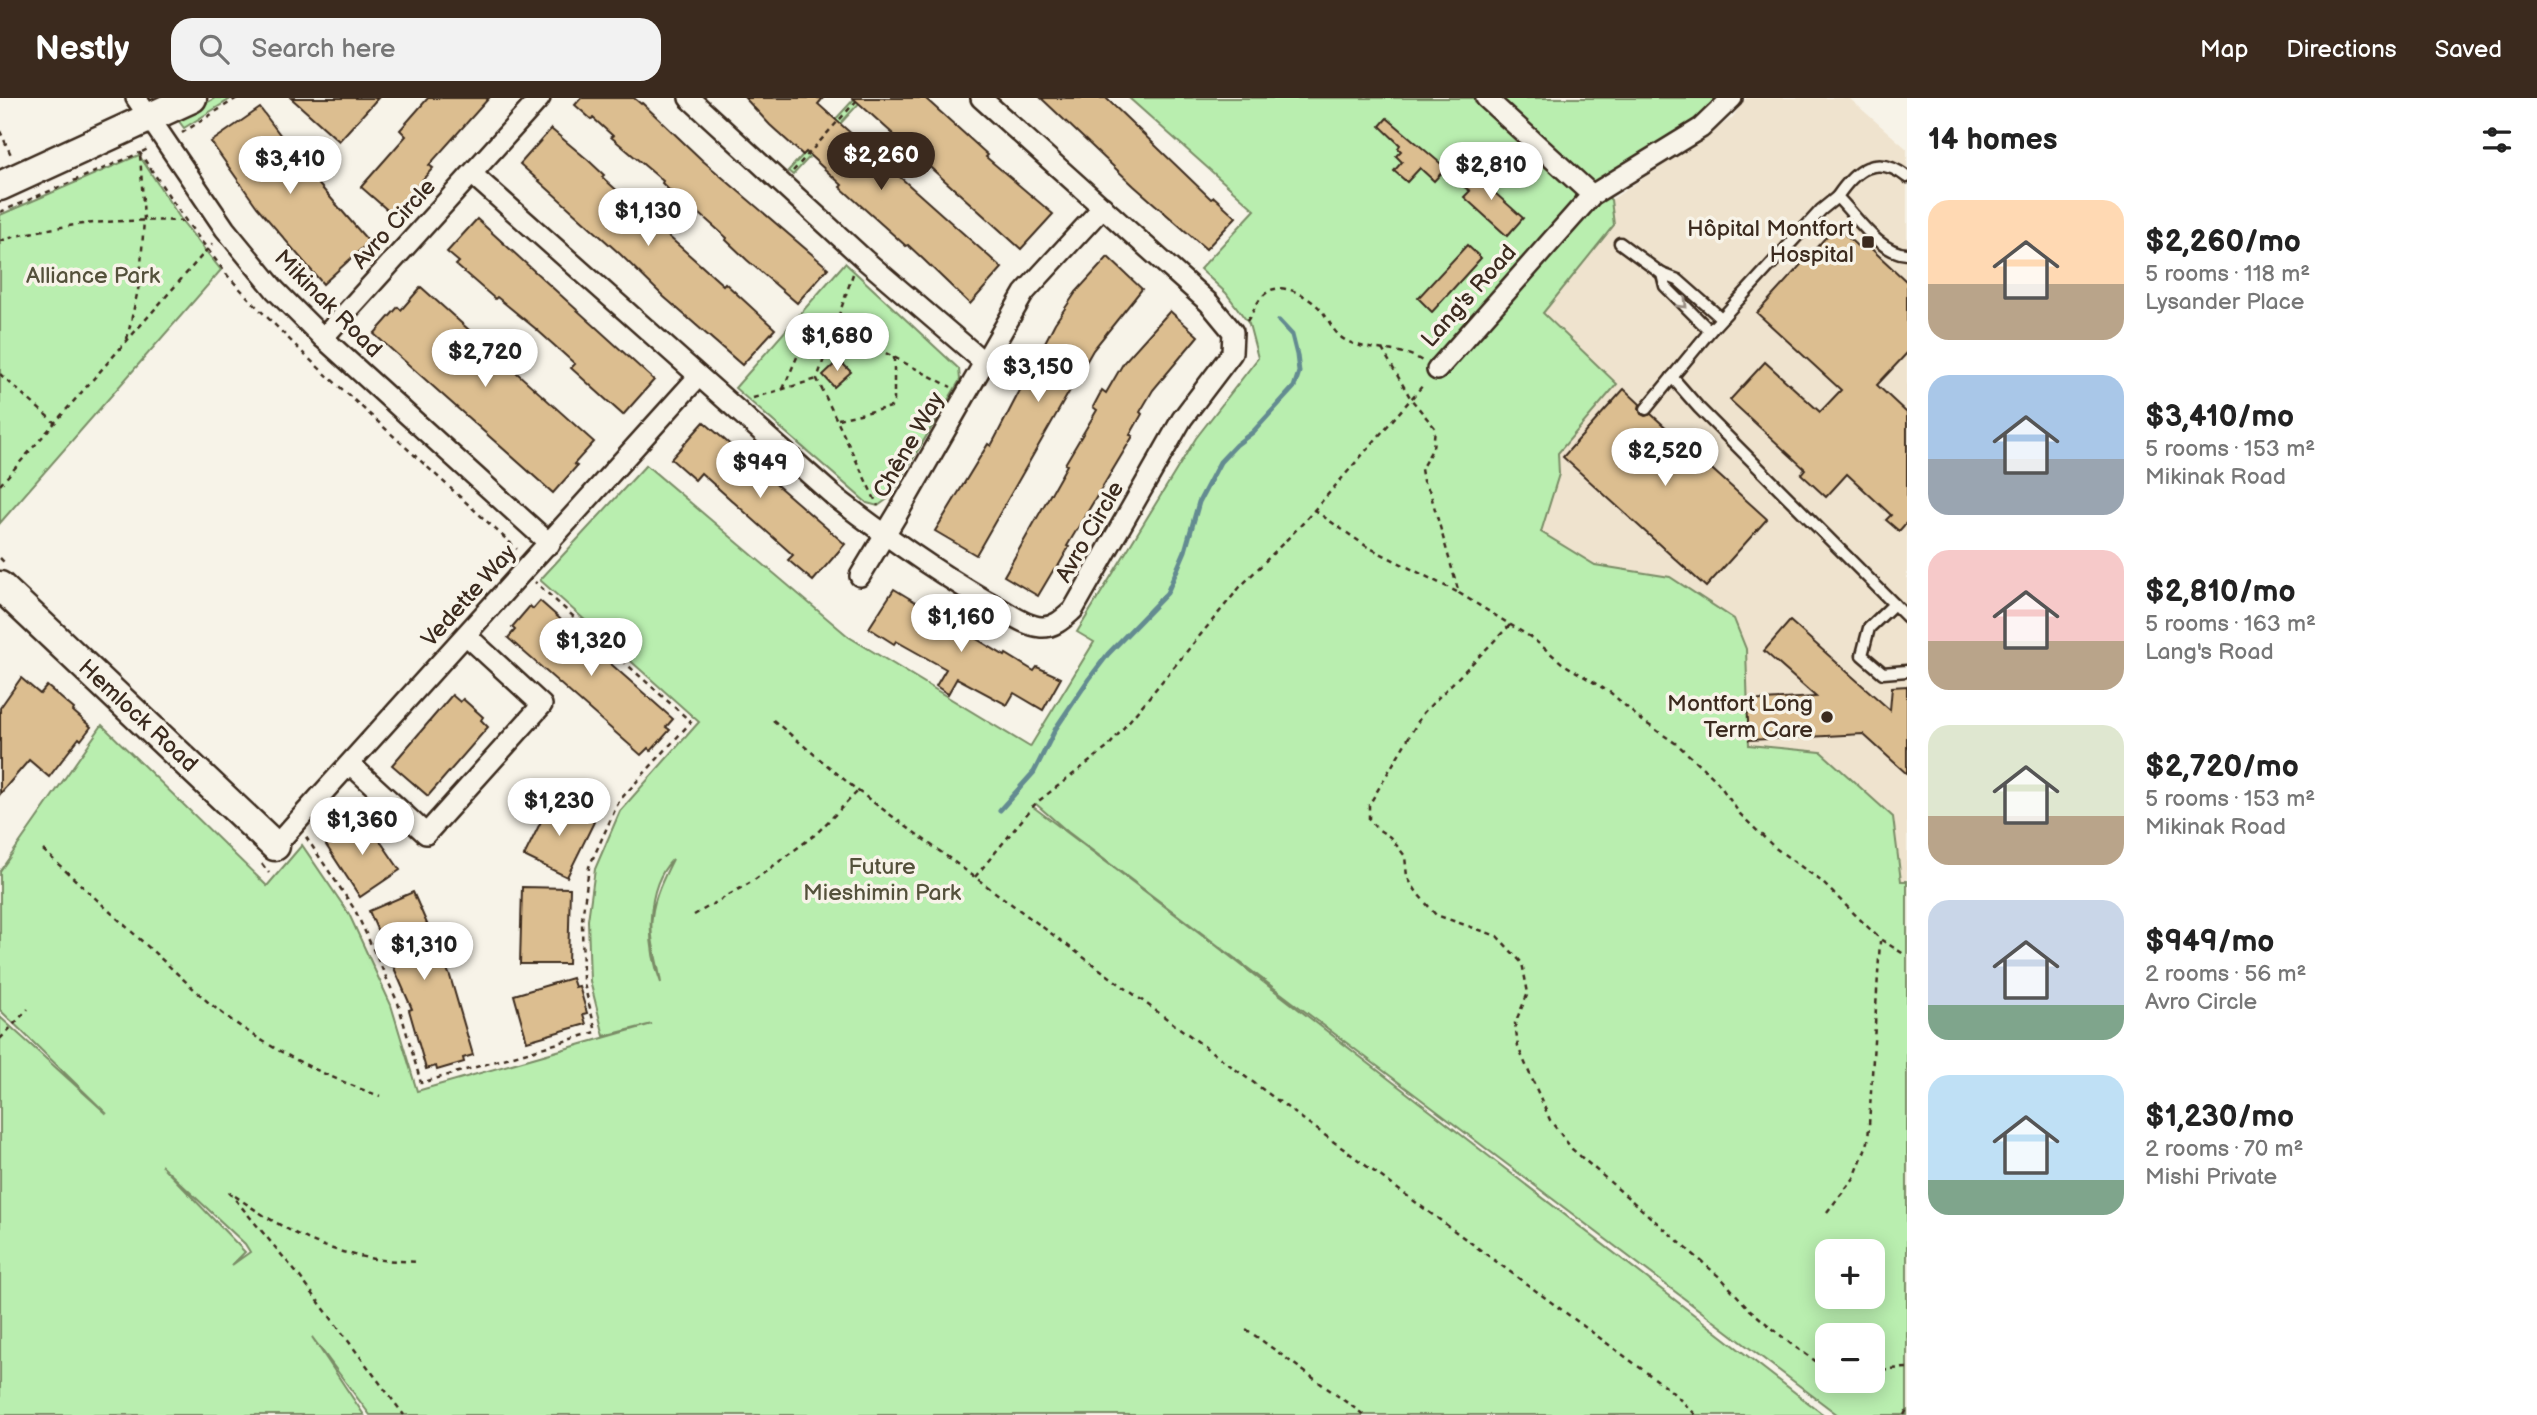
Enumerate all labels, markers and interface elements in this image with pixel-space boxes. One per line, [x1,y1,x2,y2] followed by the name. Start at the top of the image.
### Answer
[171,18,661,81] search box
[35,29,129,69] text: Nestly
[195,30,233,68] icon: search
[251,34,395,65] text: Search here
[2200,35,2248,64] text: Map
[2286,35,2397,64] text: Directions
[2435,35,2502,64] text: Saved
[2478,121,2516,159] icon: filters
[1928,122,2057,158] text: 14 homes
[824,132,938,192] pin: $2,260
[233,136,347,196] pin: $3,410
[843,141,919,169] text: $2,260
[1434,142,1548,202] pin: $2,810
[255,145,325,173] text: $3,410
[1455,151,1527,179] text: $2,810
[346,173,442,275] street label: Avro Circle
[591,188,705,248] pin: $1,130
[614,197,682,225] text: $1,130
[1687,215,1854,269] place label: Hôpital Montfort Hospital
[2145,224,2301,260] text: $2,260/mo
[1984,228,2068,312] icon: home
[1860,234,1876,250] marker: Hôpital Montfort Hospital
[1416,239,1522,353] street label: Lang's Road
[268,244,388,364] street label: Mikinak Road
[2145,260,2310,288] text: 5 rooms · 118 m²
[26,262,161,290] park label: Alliance Park
[2145,288,2304,316] text: Lysander Place
[1674,296,1687,309] one-way arrow
[780,314,894,373] pin: $1,680
[801,322,873,350] text: $1,680
[428,330,542,389] pin: $2,720
[448,338,522,366] text: $2,720
[981,344,1095,404] pin: $3,150
[1003,353,1073,381] text: $3,150
[867,386,951,503] street label: Chêne Way
[2145,399,2294,435] text: $3,410/mo
[1984,403,2068,487] icon: home
[1608,428,1722,488] pin: $2,520
[2145,435,2315,463] text: 5 rooms · 153 m²
[1627,437,1703,465] text: $2,520
[719,440,801,500] pin: $949
[732,449,788,477] text: $949
[2145,463,2286,491] text: Mikinak Road
[1050,476,1130,588] street label: Avro Circle
[416,539,523,653] street label: Vedette Way
[2145,574,2295,610] text: $2,810/mo
[1984,578,2068,662] icon: home
[904,594,1018,654] pin: $1,160
[927,603,995,631] text: $1,160
[2145,610,2316,638] text: 5 rooms · 163 m²
[534,618,648,678] pin: $1,320
[555,627,627,655] text: $1,320
[2145,638,2274,666] text: Lang's Road
[73,654,203,778] street label: Hemlock Road
[1667,690,1813,744] place label: Montfort Long Term Care
[1819,709,1835,725] marker: Montfort Long Term Care
[2145,749,2299,785] text: $2,720/mo
[1984,753,2068,837] icon: home
[502,778,616,838] pin: $1,230
[2145,785,2315,813] text: 5 rooms · 153 m²
[524,787,594,815] text: $1,230
[305,798,419,857] pin: $1,360
[326,806,398,834] text: $1,360
[2145,813,2286,841] text: Mikinak Road
[803,853,962,907] park label: Future Mieshimin Park
[367,922,481,982] pin: $1,310
[2145,924,2274,960] text: $949/mo
[1984,928,2068,1012] icon: home
[390,931,458,959] text: $1,310
[2145,960,2307,988] text: 2 rooms · 56 m²
[2145,988,2257,1016] text: Avro Circle
[2145,1099,2294,1135] text: $1,230/mo
[1984,1103,2068,1187] icon: home
[2145,1135,2304,1163] text: 2 rooms · 70 m²
[2145,1163,2277,1191] text: Mishi Private
[1815,1239,1885,1393] map controls
[1815,1239,1885,1309] button: +
[1815,1323,1885,1393] button: −

